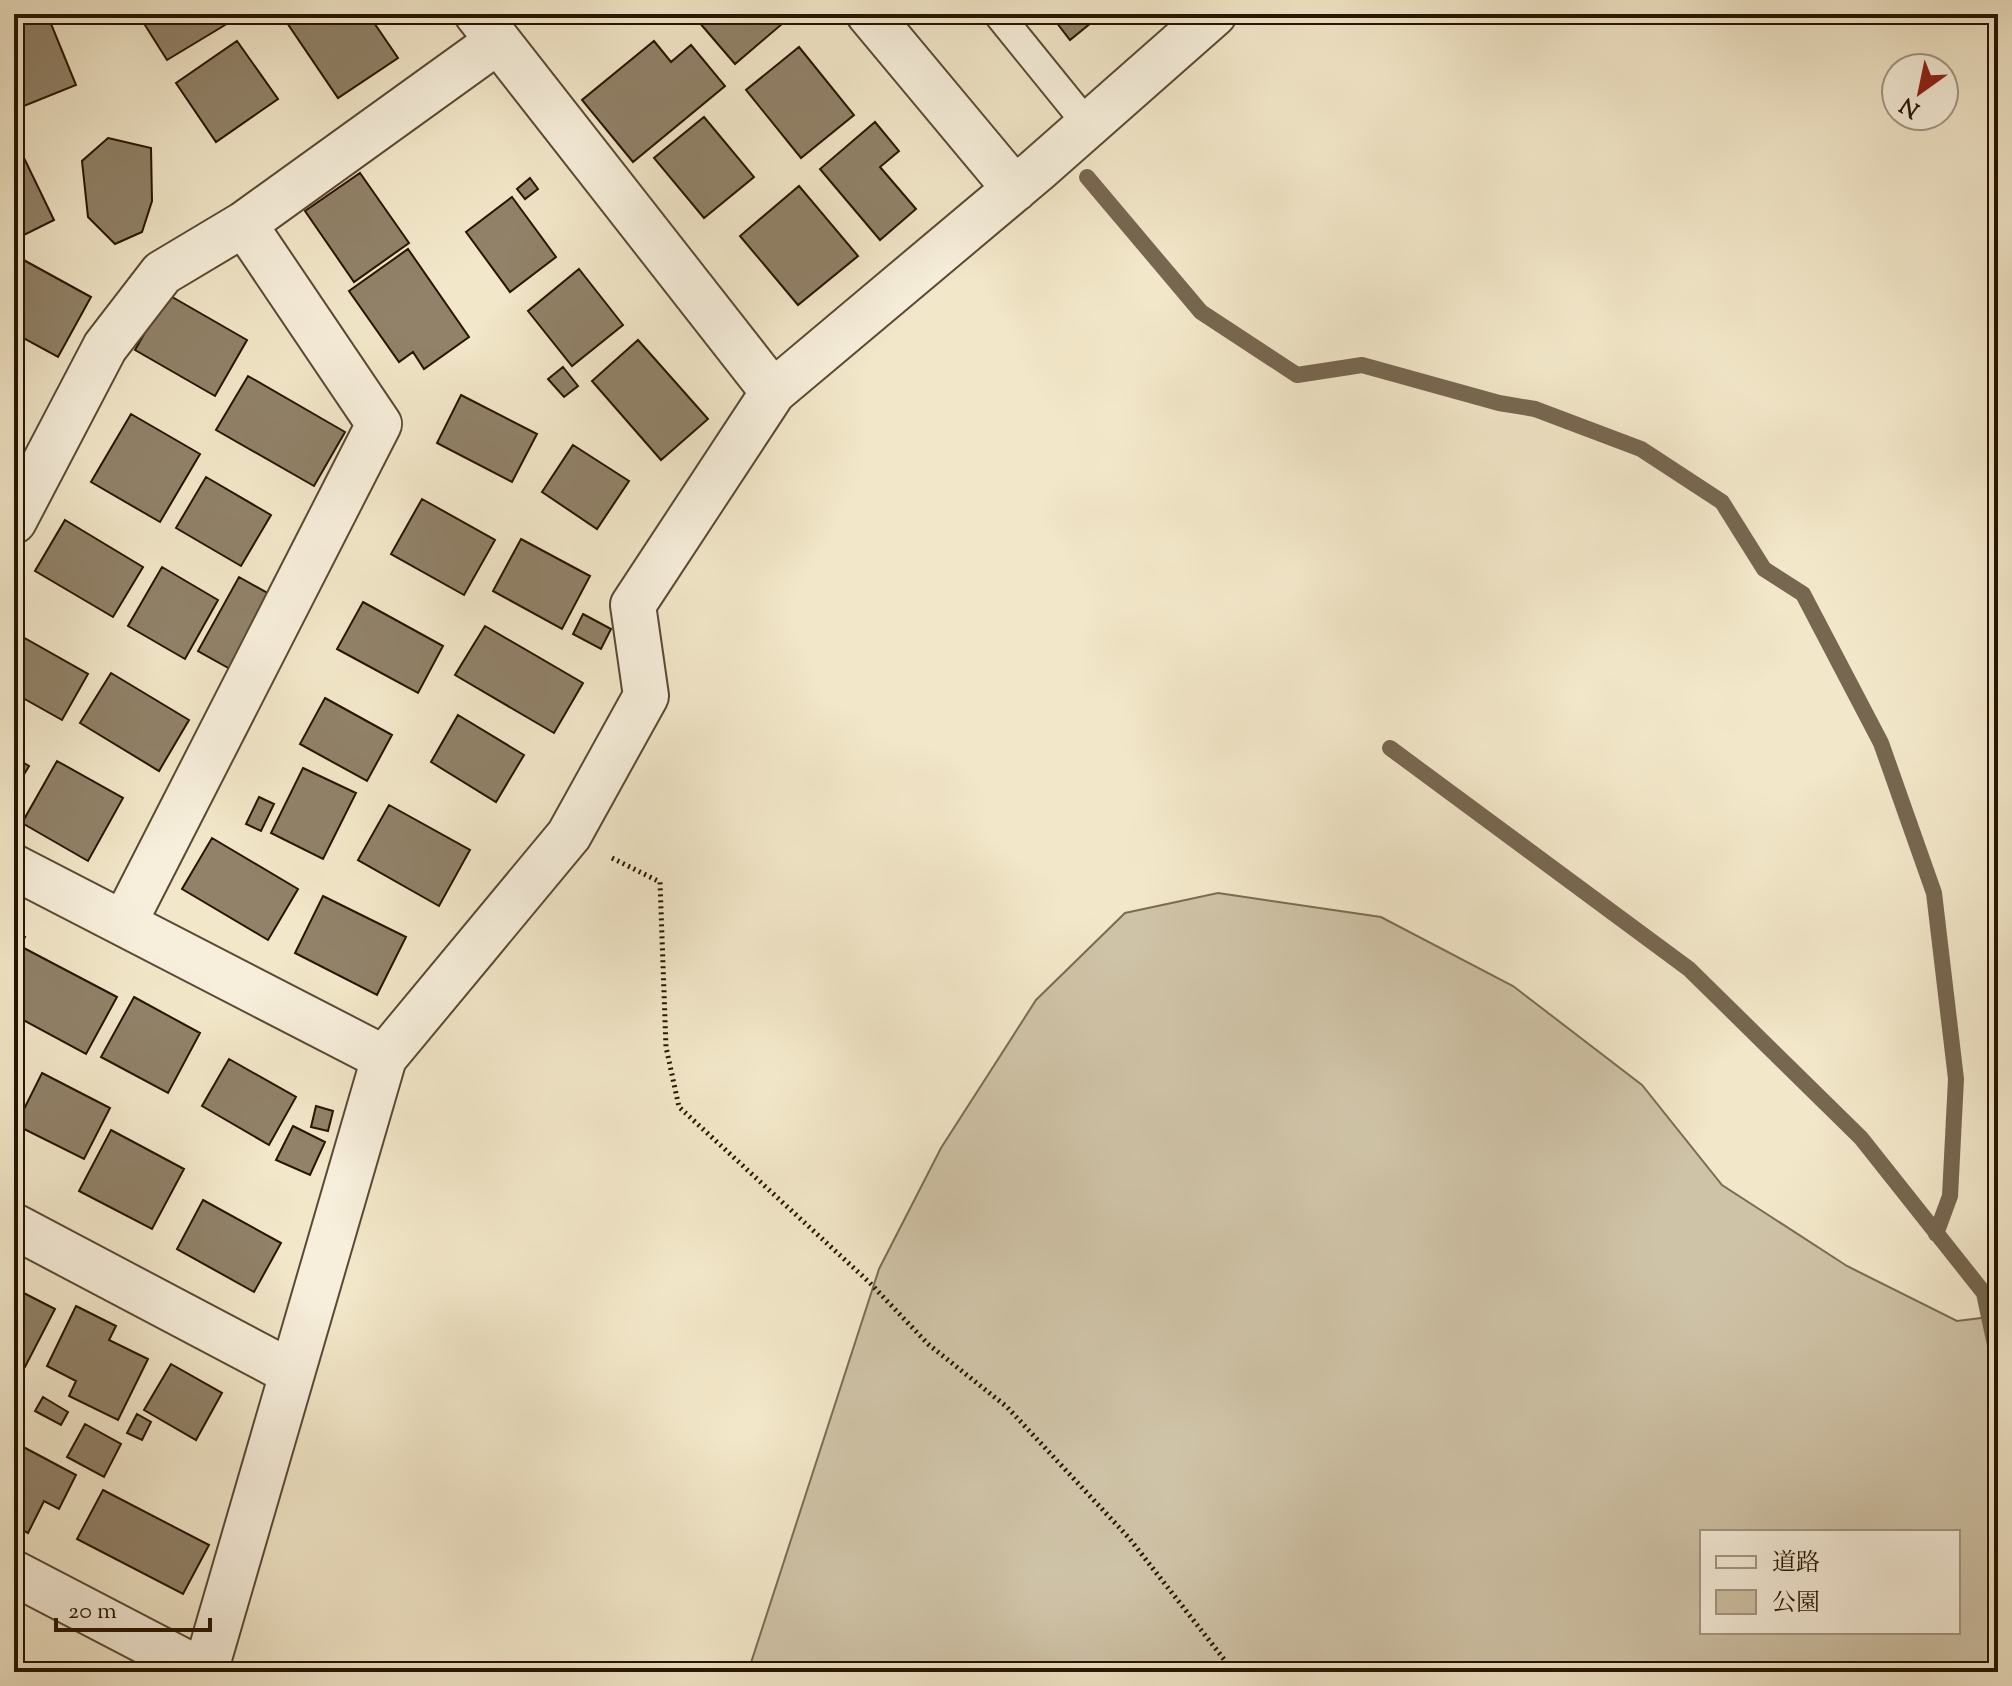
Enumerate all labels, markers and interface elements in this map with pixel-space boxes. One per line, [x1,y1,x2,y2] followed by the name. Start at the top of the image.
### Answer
[1880,52,1960,132] north arrow
[1894,88,1927,124] text: N
[1700,1530,1960,1634] legend
[1772,1547,1820,1581] text: 道路
[56,1582,210,1632] scale bar
[1772,1587,1820,1621] text: 公園
[68,1595,117,1629] text: 20 m

